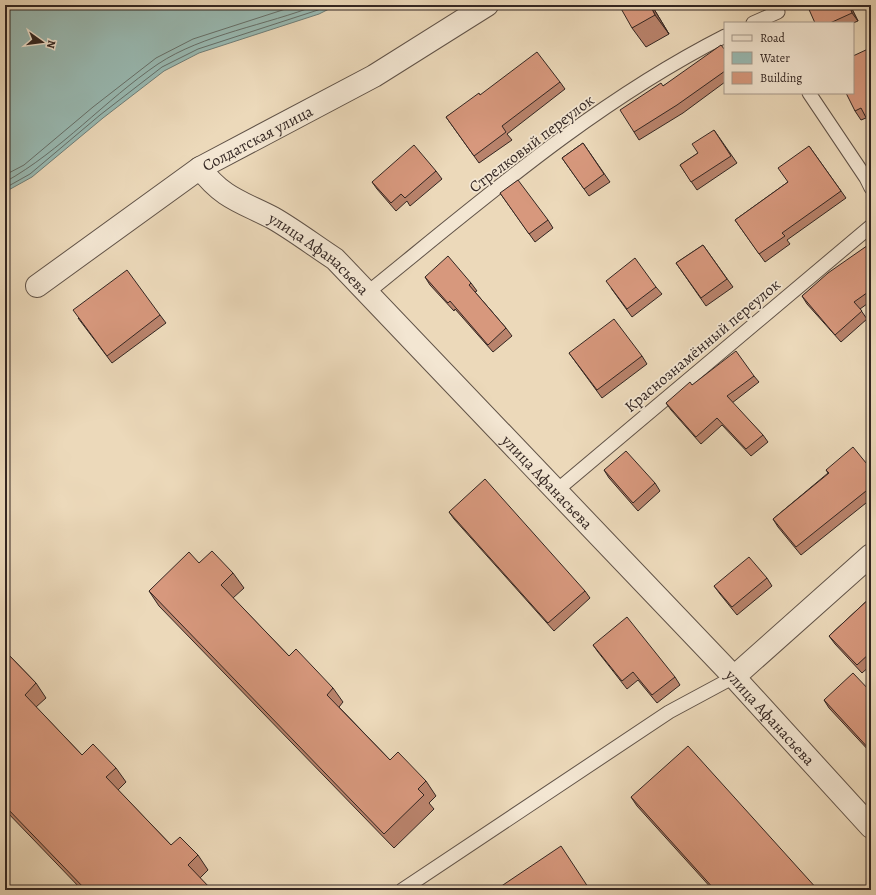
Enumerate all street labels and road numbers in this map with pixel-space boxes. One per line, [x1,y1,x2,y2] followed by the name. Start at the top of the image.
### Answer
[465,89,599,198] street label: Стрелковый переулок
[199,100,317,177] street label: Солдатская улица
[263,207,374,301] street label: улица Афанасьева
[620,274,785,418] street label: Краснознамённый переулок
[496,430,598,535] street label: улица Афанасьева
[719,664,820,771] street label: улица Афанасьева

